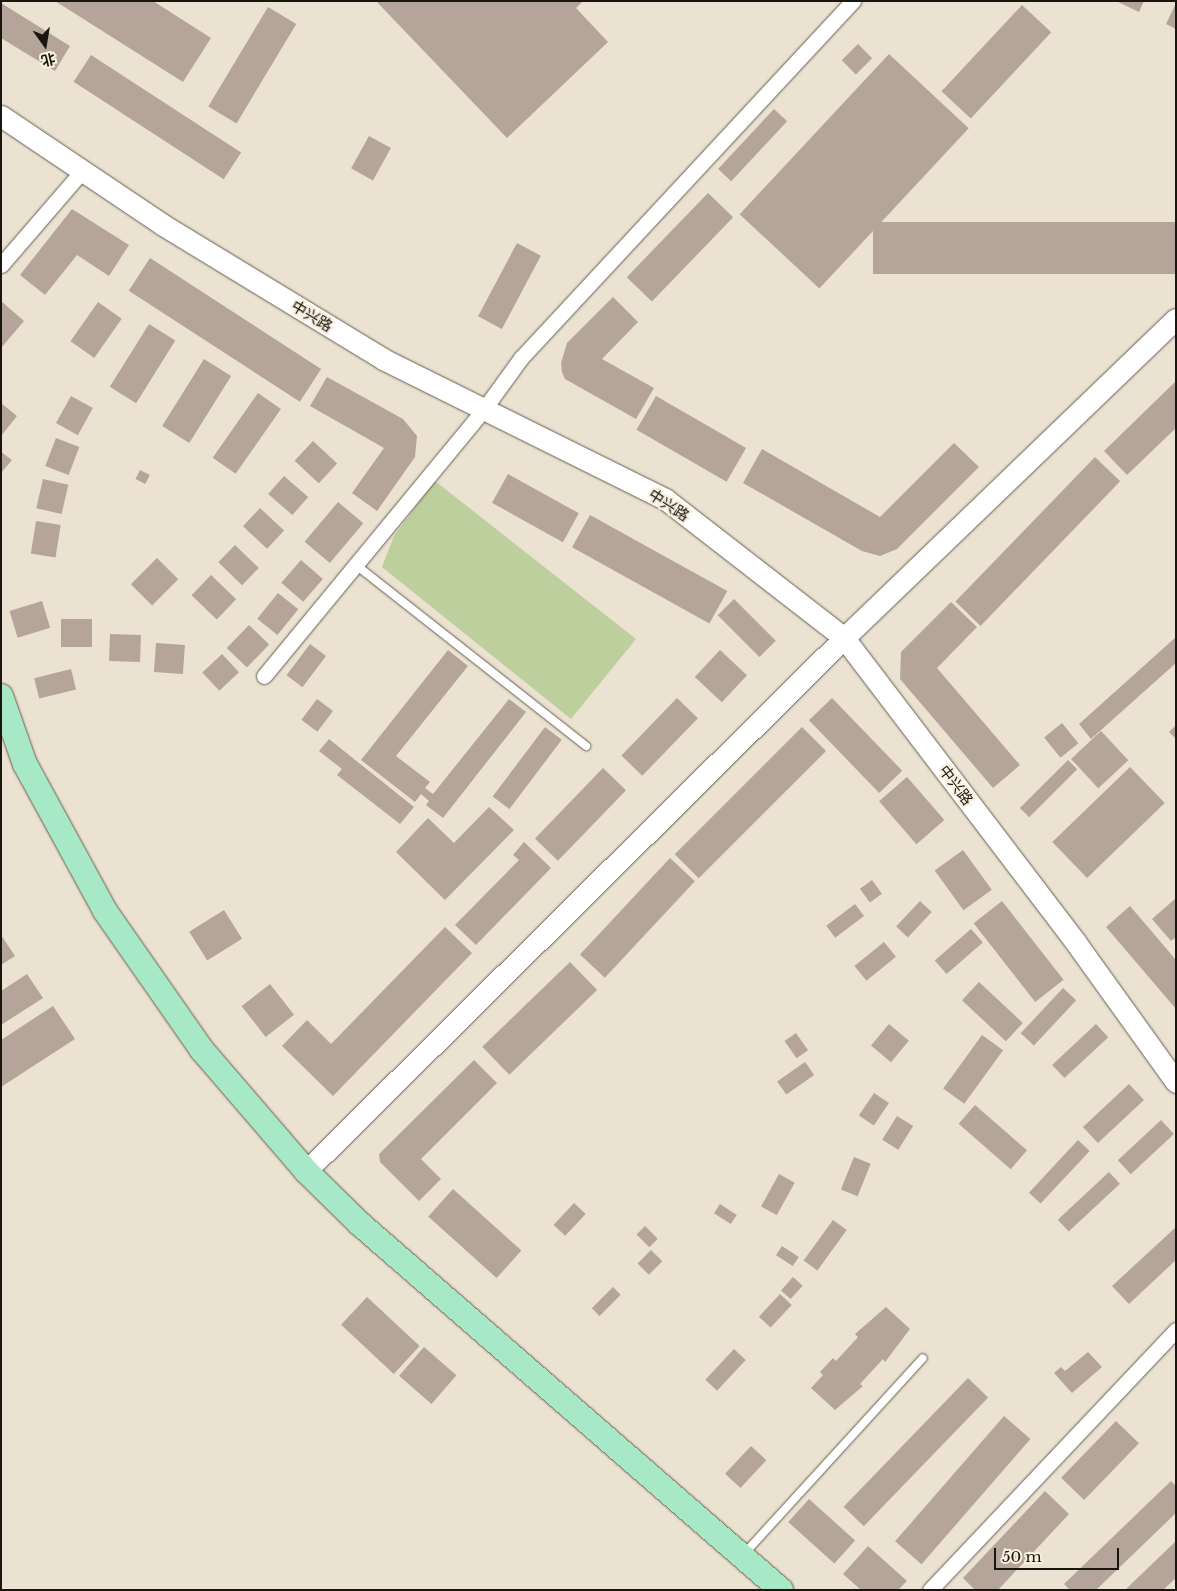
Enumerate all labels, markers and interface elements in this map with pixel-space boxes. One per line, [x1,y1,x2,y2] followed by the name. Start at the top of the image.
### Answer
[20,20,70,70] north arrow
[40,49,57,70] text: 北
[288,297,336,335] street label: 中兴路
[645,485,693,525] street label: 中兴路
[935,762,977,808] street label: 中兴路
[997,1538,1122,1570] scale bar
[1002,1547,1042,1566] text: 50 m

